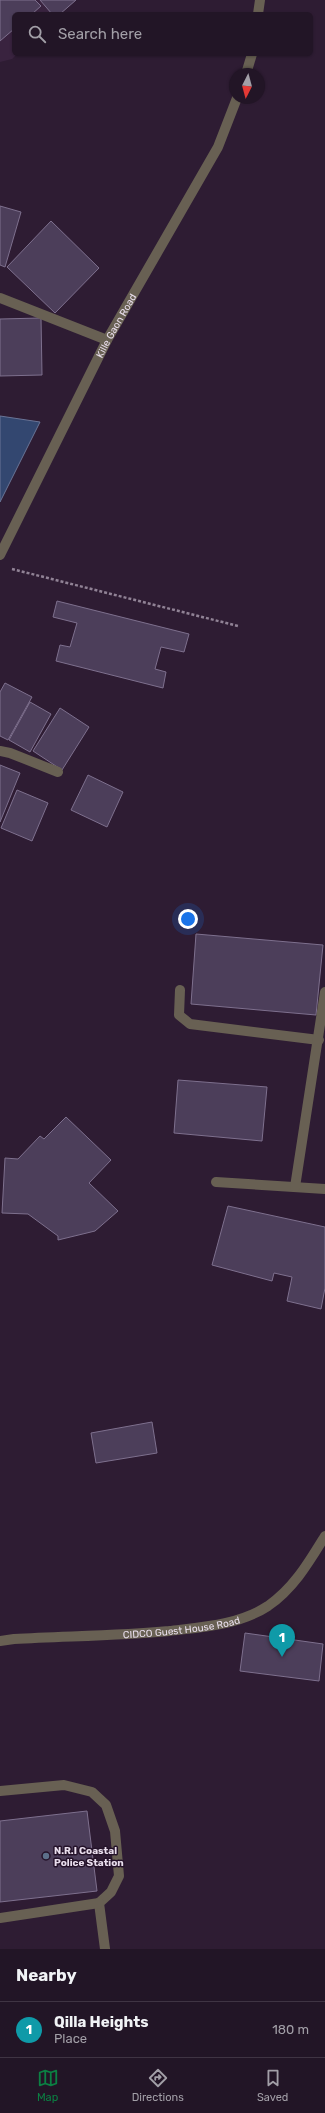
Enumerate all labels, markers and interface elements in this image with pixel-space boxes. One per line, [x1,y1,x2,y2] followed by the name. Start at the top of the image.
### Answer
[12,12,313,56] search box
[26,23,48,45] icon: search
[58,25,142,43] text: Search here
[229,68,265,104] north arrow
[94,292,139,360] street label: Kille Gaon Road
[178,909,198,929] your location
[122,1614,242,1641] street label: CIDCO Guest House Road
[269,1624,295,1657] pin: 1
[54,1845,124,1869] place label: N.R.I Coastal Police Station
[41,1851,51,1861] marker: N.R.I Coastal Police Station
[16,1965,77,1985] text: Nearby
[54,2013,148,2031] text: Qilla Heights
[26,2022,32,2037] text: 1
[272,2022,309,2037] text: 180 m
[54,2031,87,2046] text: Place
[37,2067,59,2104] tab: Map
[132,2067,184,2104] tab: Directions
[257,2067,288,2104] tab: Saved

